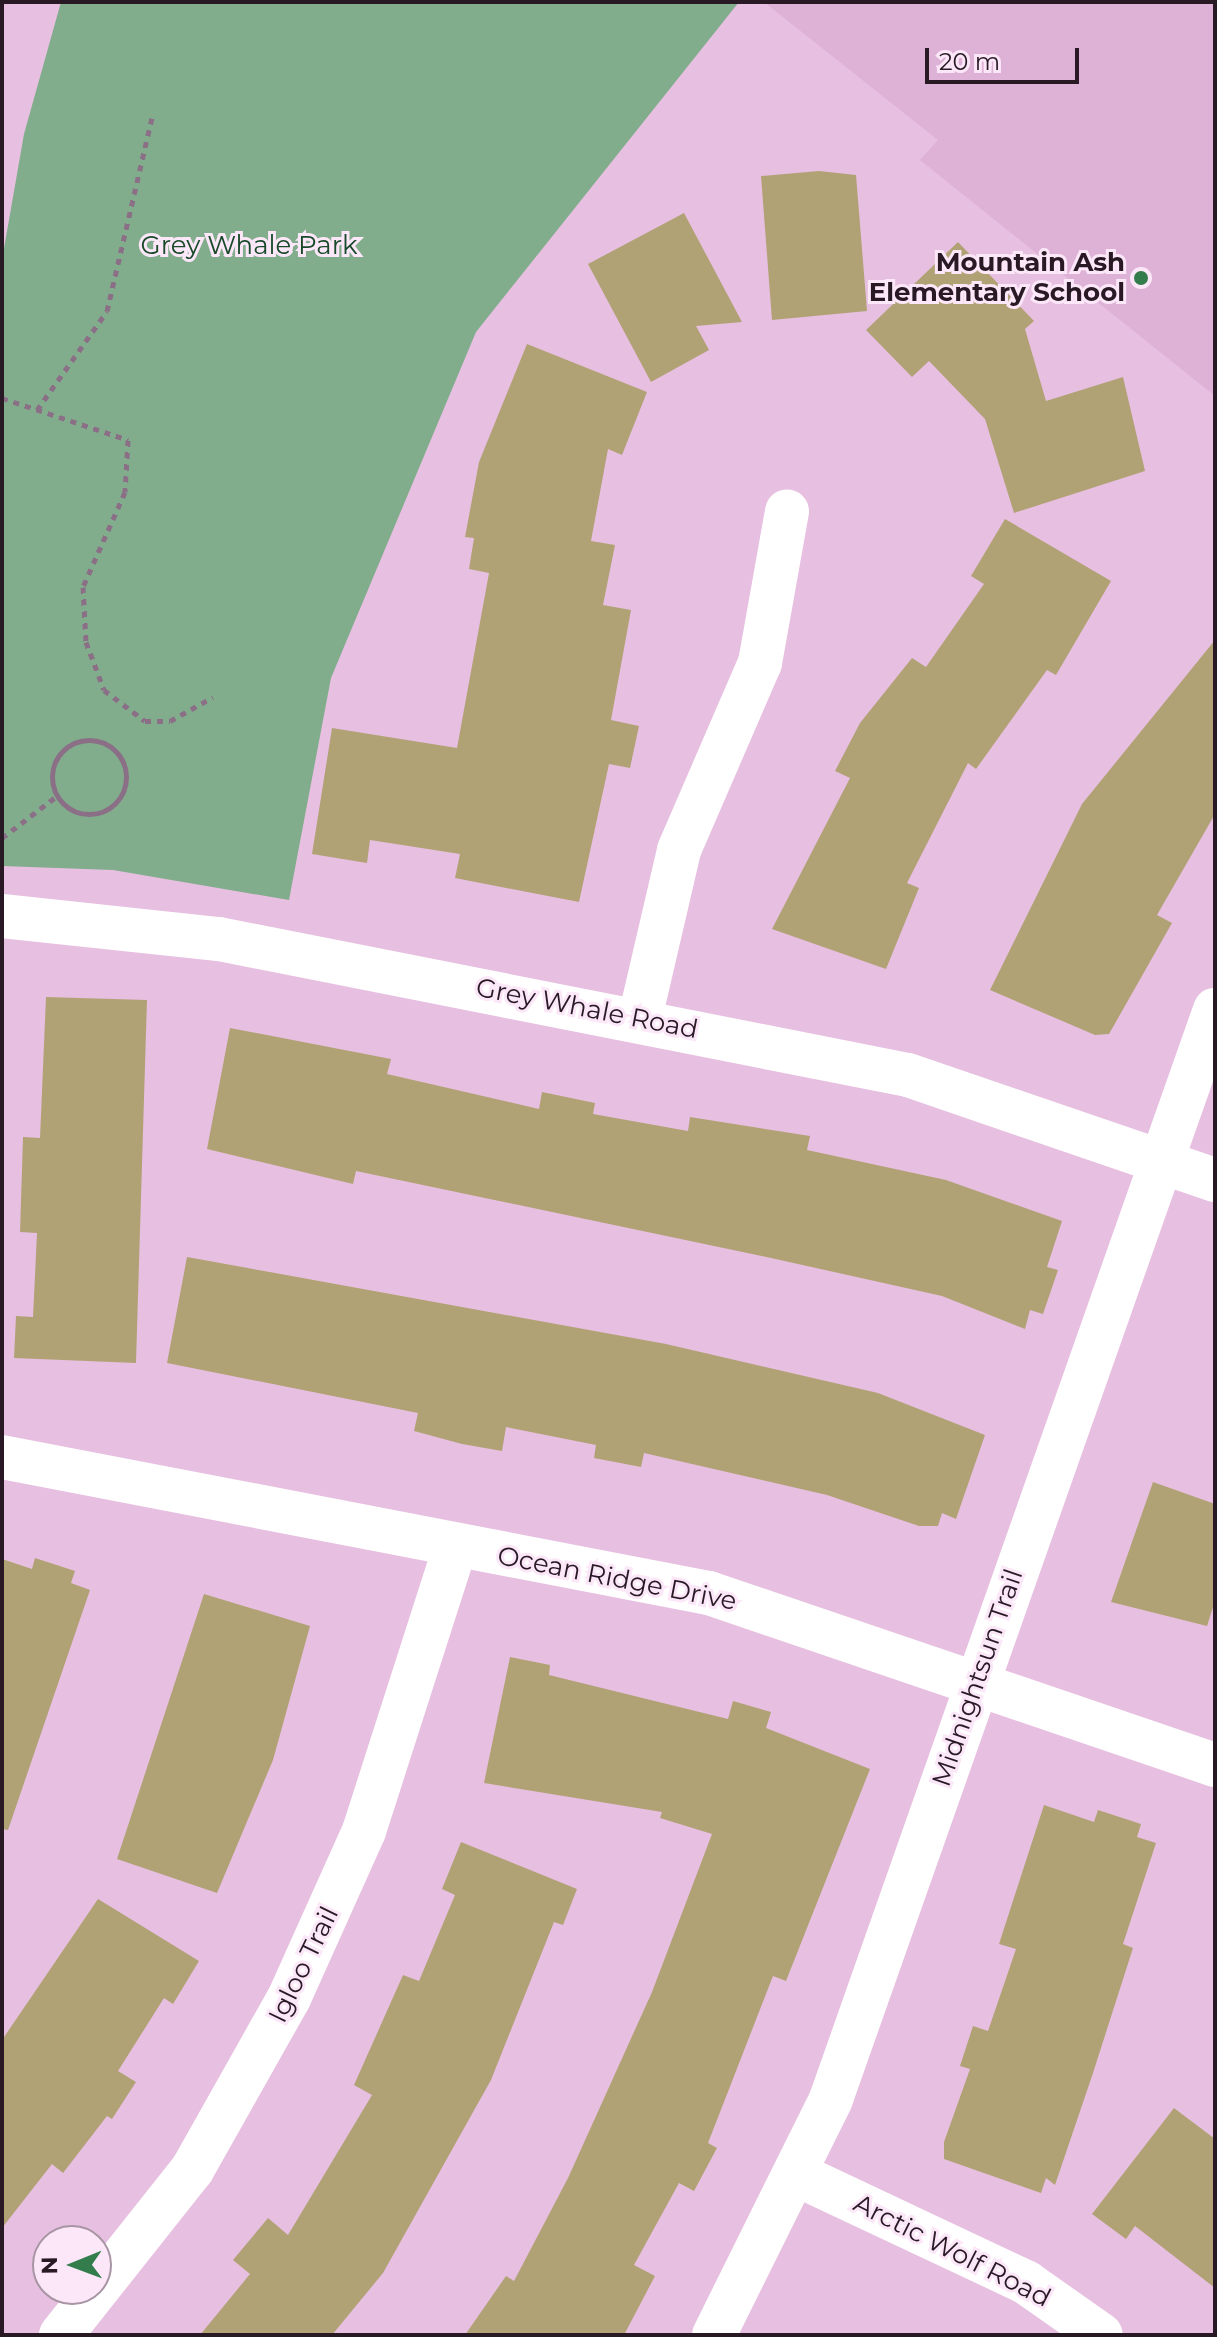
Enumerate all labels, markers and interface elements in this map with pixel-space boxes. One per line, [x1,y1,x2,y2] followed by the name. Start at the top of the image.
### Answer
[929,32,1083,82] scale bar
[939,47,1000,76] text: 20 m
[141,230,357,262] park label: Grey Whale Park
[869,247,1125,308] place label: Mountain Ash Elementary School
[1132,269,1150,287] marker: Mountain Ash Elementary School
[473,972,701,1046] street label: Grey Whale Road
[495,1540,739,1618] street label: Ocean Ridge Drive
[926,1565,1030,1791] street label: Midnightsun Trail
[263,1902,345,2028] street label: Igloo Trail
[848,2188,1056,2314] street label: Arctic Wolf Road
[32,2225,112,2305] north arrow
[36,2256,63,2275] text: N

